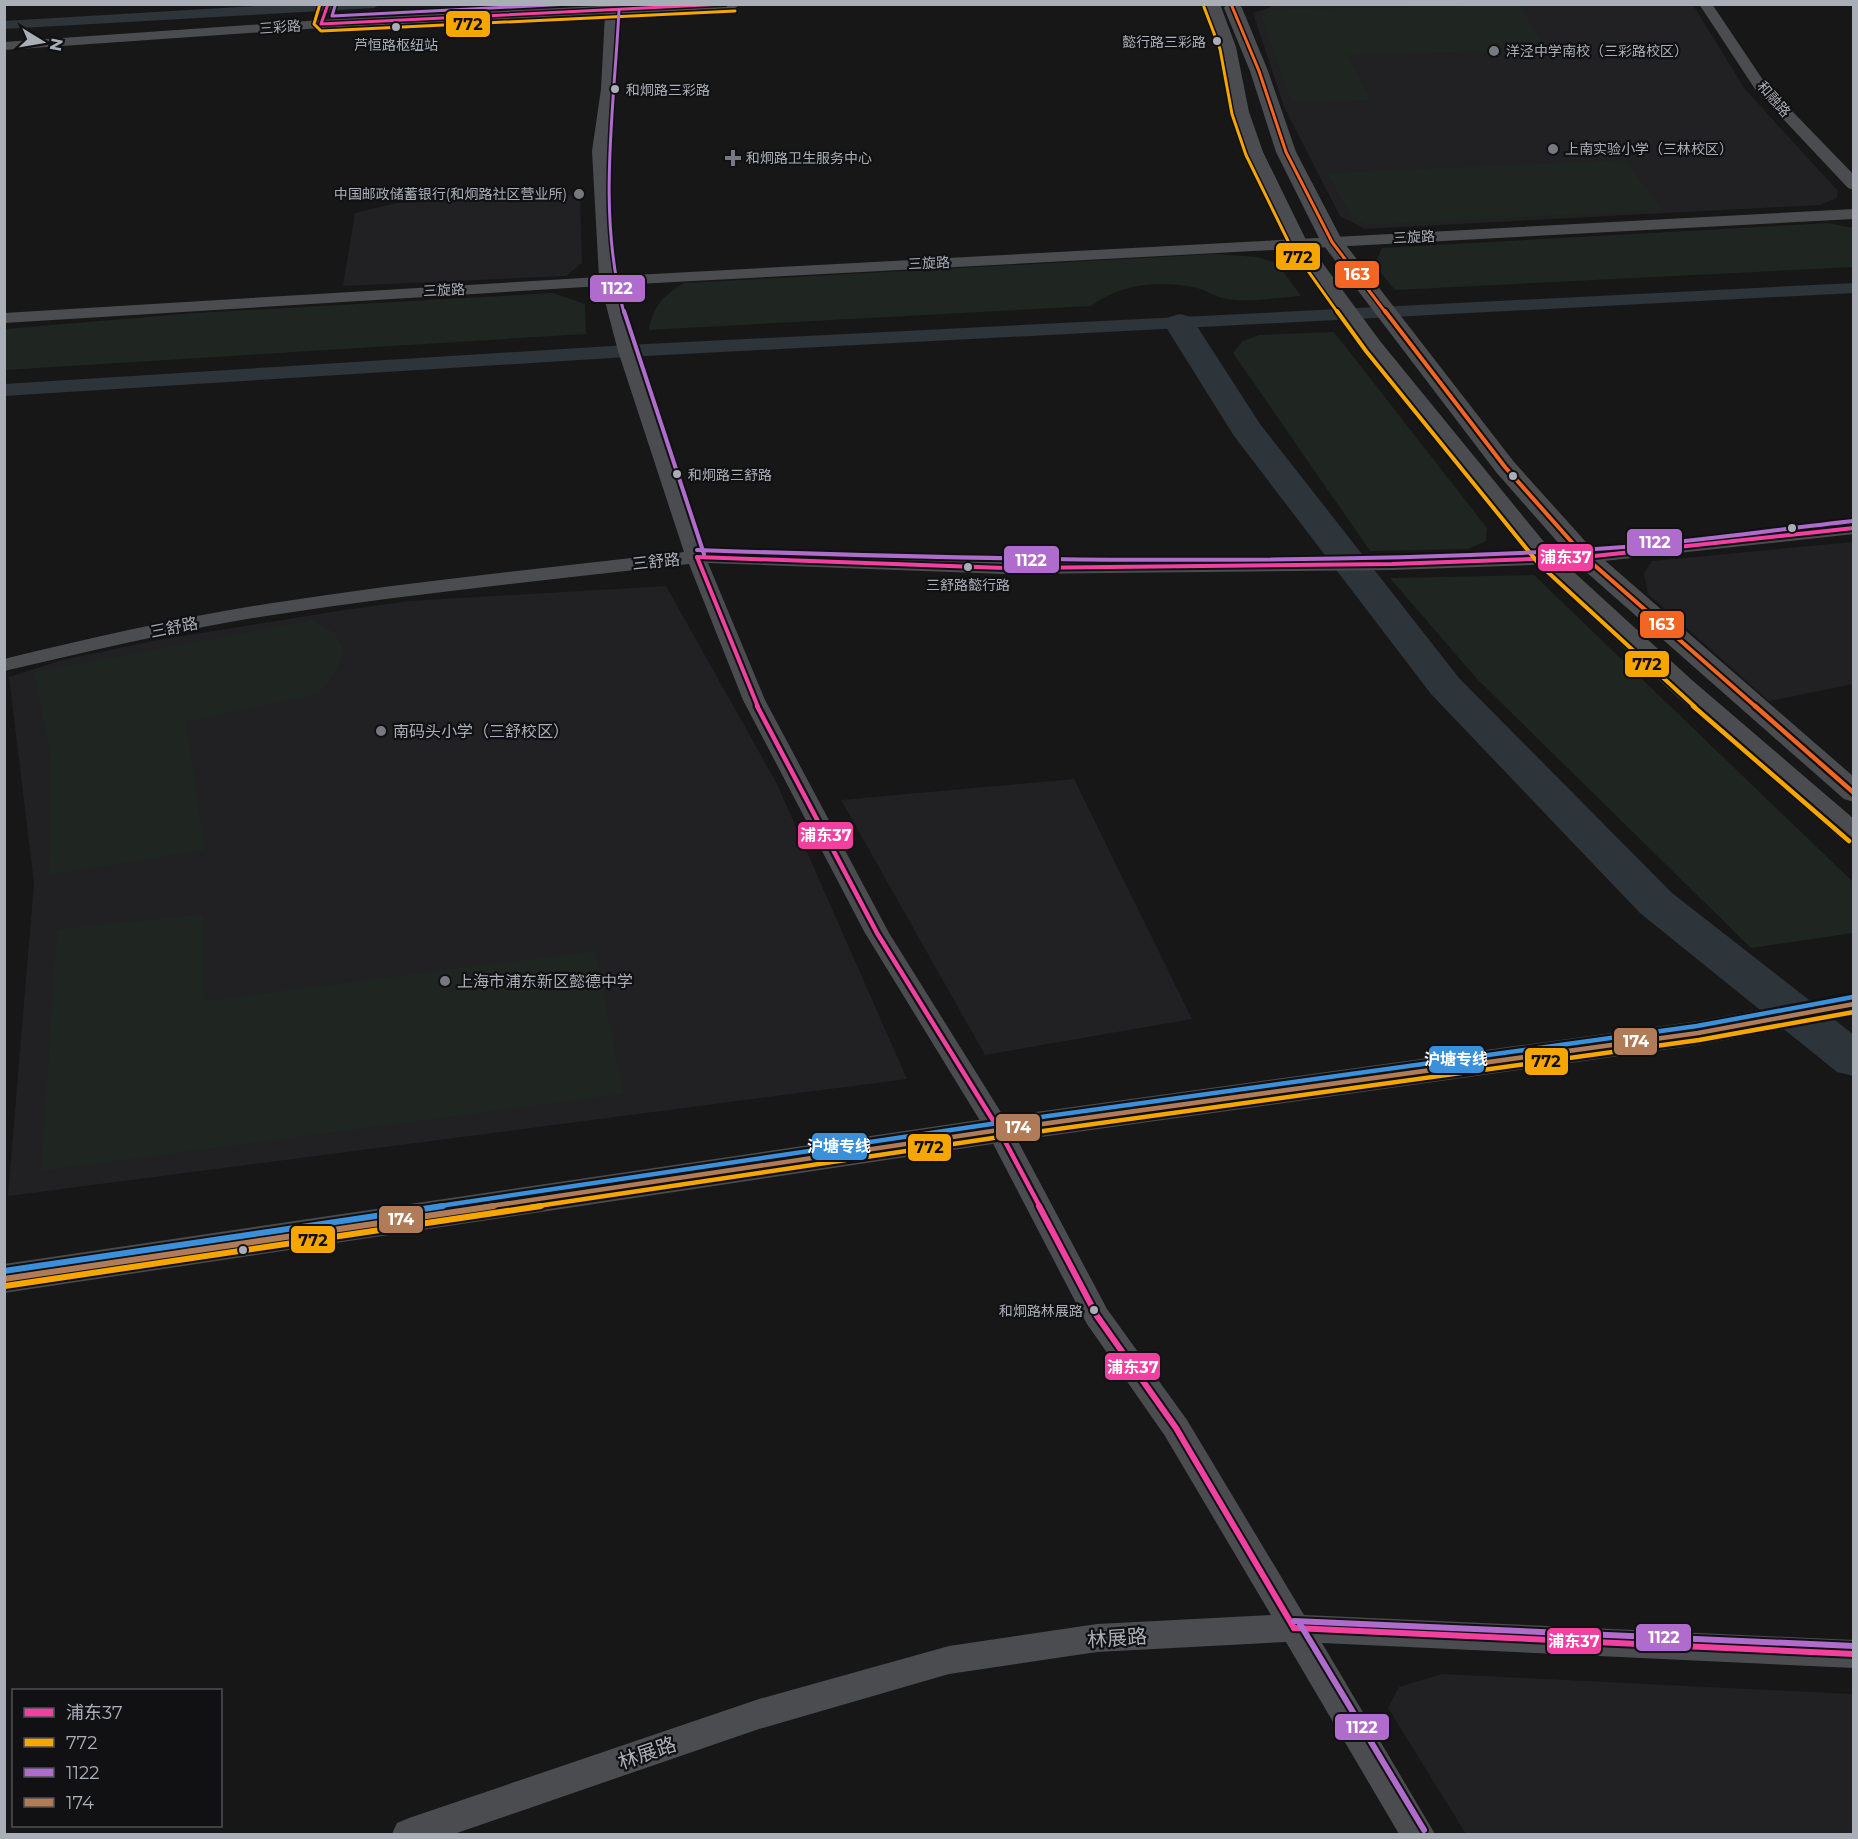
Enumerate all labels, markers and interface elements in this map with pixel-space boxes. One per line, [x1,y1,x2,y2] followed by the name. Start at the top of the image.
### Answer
[445,10,491,38] line badge: 772
[12,12,72,72] north arrow
[453,15,483,34] text: 772
[258,17,302,37] street label: 三彩路
[390,21,402,33] marker: 芦恒路枢纽站
[1122,33,1206,51] place label: 懿行路三彩路
[1211,35,1223,47] marker: 懿行路三彩路
[354,36,438,54] place label: 芦恒路枢纽站
[46,37,67,53] text: N
[1506,42,1688,60] place label: 洋泾中学南校（三彩路校区）
[1487,44,1501,58] marker: 洋泾中学南校（三彩路校区）
[1753,77,1795,121] street label: 和融路
[626,81,710,99] place label: 和炯路三彩路
[609,83,621,95] marker: 和炯路三彩路
[1565,140,1733,158] place label: 上南实验小学（三林校区）
[1546,142,1560,156] marker: 上南实验小学（三林校区）
[724,149,742,167] marker: 和炯路卫生服务中心
[746,149,872,167] place label: 和炯路卫生服务中心
[334,185,567,203] place label: 中国邮政储蓄银行(和炯路社区营业所)
[572,187,586,201] marker: 中国邮政储蓄银行(和炯路社区营业所)
[1393,227,1435,247] street label: 三旋路
[1275,242,1321,271] line badge: 772
[1283,248,1313,267] text: 772
[908,253,950,273] street label: 三旋路
[1334,260,1380,289] line badge: 163
[1344,265,1370,284] text: 163
[589,274,646,303] line badge: 1122
[601,279,633,298] text: 1122
[423,280,465,300] street label: 三旋路
[688,466,772,484] place label: 和炯路三舒路
[671,468,683,480] marker: 和炯路三舒路
[1507,470,1519,482] unlabelled marker
[1786,522,1798,534] unlabelled marker
[1626,528,1683,557] line badge: 1122
[1639,533,1671,552] text: 1122
[1537,543,1594,572] line badge: 浦东37
[1003,545,1060,574] line badge: 1122
[1540,548,1592,567] text: 浦东37
[631,550,681,573] street label: 三舒路
[1015,551,1047,570] text: 1122
[962,561,974,573] marker: 三舒路懿行路
[926,576,1010,594] place label: 三舒路懿行路
[1639,610,1685,639] line badge: 163
[149,614,199,641] street label: 三舒路
[1649,615,1675,634] text: 163
[1624,650,1670,678] line badge: 772
[1632,655,1662,674] text: 772
[393,722,569,741] place label: 南码头小学（三舒校区）
[374,724,388,738] marker: 南码头小学（三舒校区）
[797,821,854,850] line badge: 浦东37
[800,826,852,845] text: 浦东37
[457,972,633,991] place label: 上海市浦东新区懿德中学
[438,974,452,988] marker: 上海市浦东新区懿德中学
[1613,1027,1658,1056] line badge: 174
[1623,1032,1649,1051] text: 174
[1428,1045,1485,1074] line badge: 沪塘专线
[1524,1047,1569,1076] line badge: 772
[1424,1050,1488,1069] text: 沪塘专线
[1531,1052,1561,1071] text: 772
[995,1113,1041,1142] line badge: 174
[1005,1118,1031,1137] text: 174
[811,1132,868,1161] line badge: 沪塘专线
[907,1133,952,1162] line badge: 772
[807,1137,871,1156] text: 沪塘专线
[914,1138,944,1157] text: 772
[378,1205,424,1234] line badge: 174
[388,1210,414,1229] text: 174
[290,1225,336,1254] line badge: 772
[298,1231,328,1250] text: 772
[237,1244,249,1256] unlabelled marker
[999,1302,1083,1320] place label: 和炯路林展路
[1088,1304,1100,1316] marker: 和炯路林展路
[1104,1352,1161,1381] line badge: 浦东37
[1107,1358,1159,1377] text: 浦东37
[1635,1623,1692,1652] line badge: 1122
[1086,1624,1148,1652] street label: 林展路
[1546,1627,1602,1655] line badge: 浦东37
[1648,1628,1680,1647] text: 1122
[1548,1632,1600,1651] text: 浦东37
[12,1689,222,1827] legend
[66,1702,123,1724] text: 浦东37
[1334,1713,1390,1741] line badge: 1122
[1346,1718,1378,1737] text: 1122
[66,1732,97,1754] text: 772
[615,1732,679,1774] street label: 林展路
[66,1762,99,1784] text: 1122
[66,1792,94,1814] text: 174

